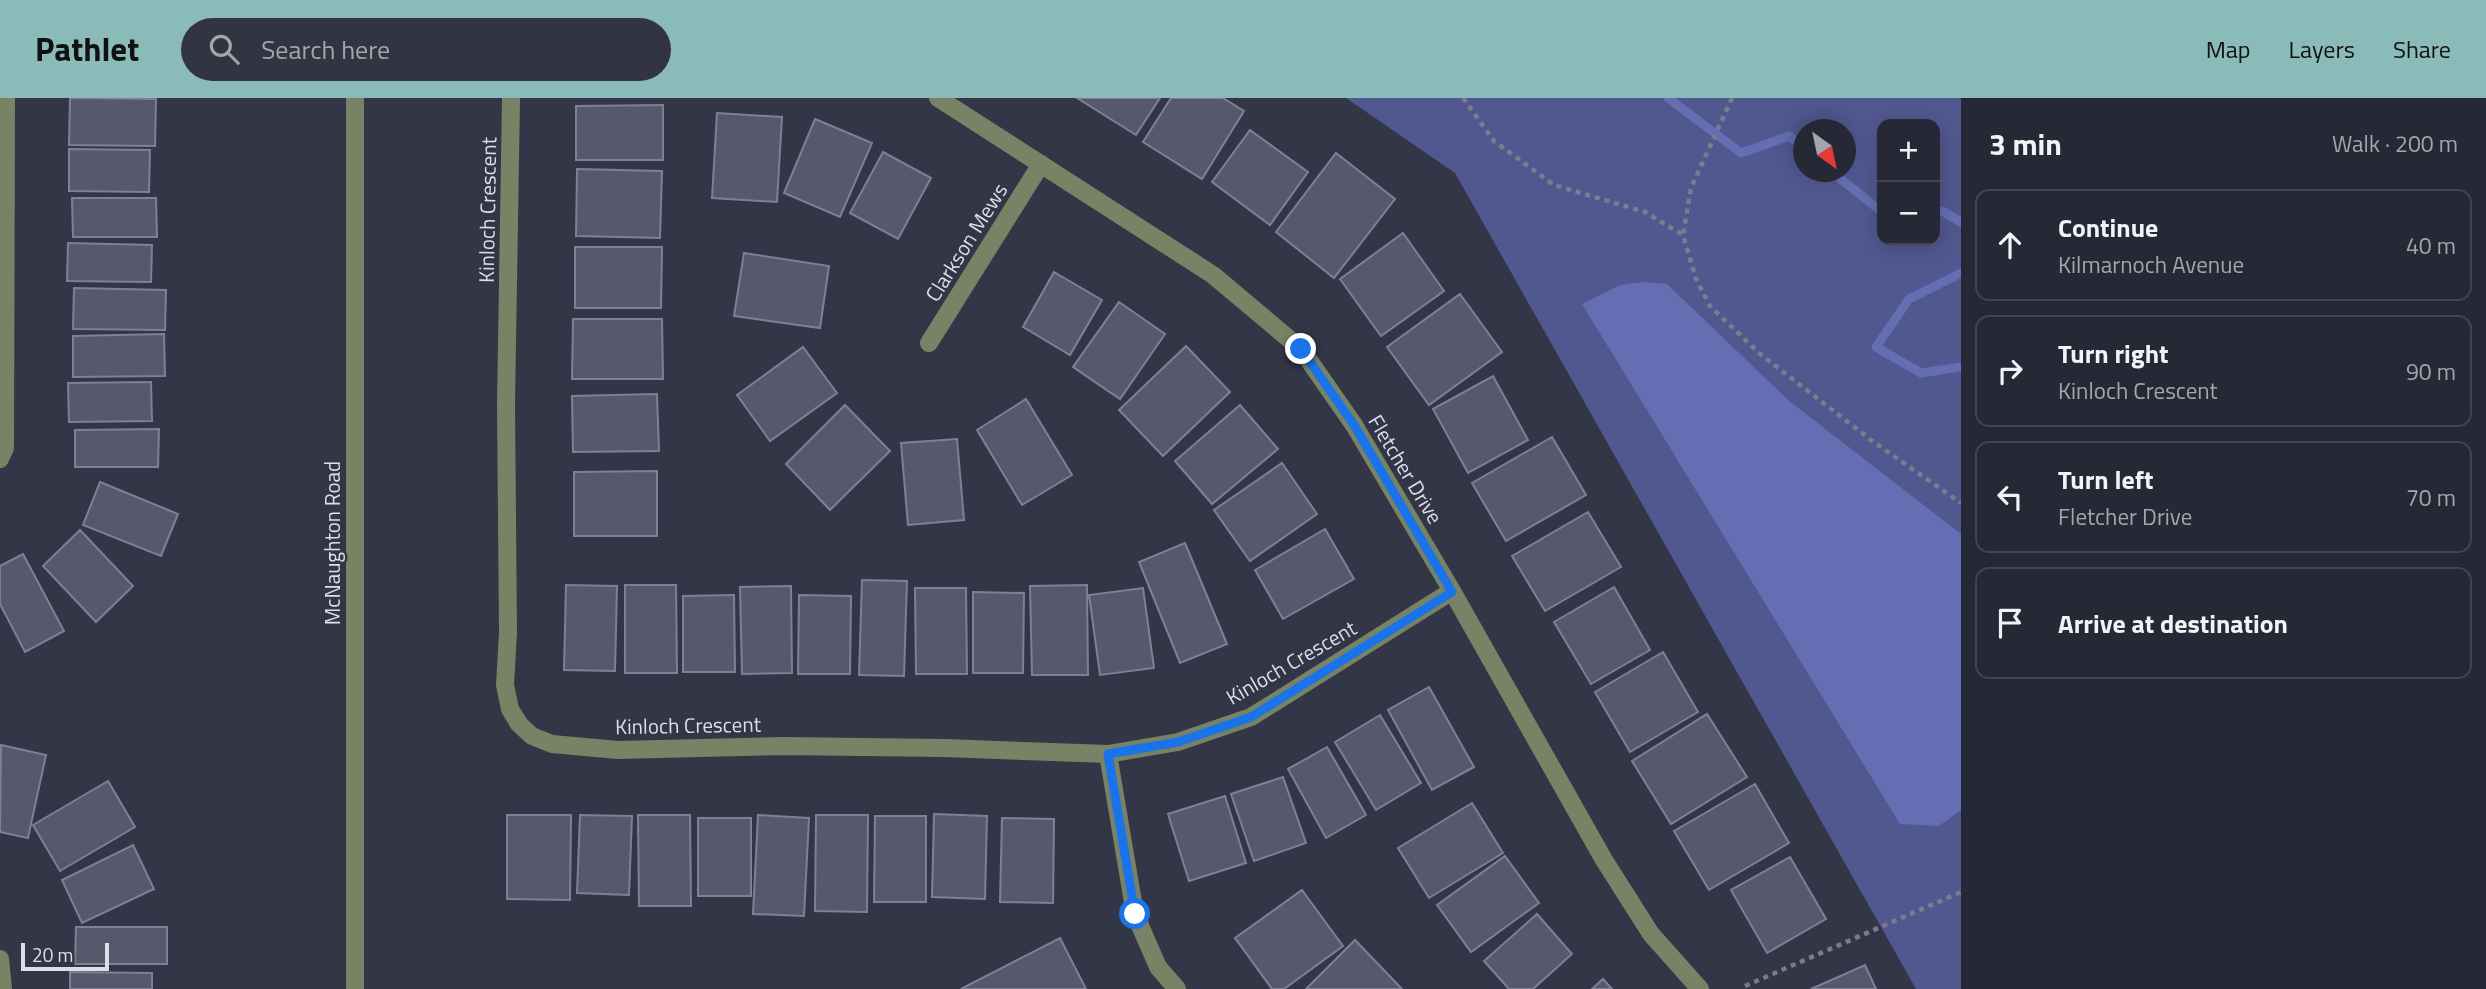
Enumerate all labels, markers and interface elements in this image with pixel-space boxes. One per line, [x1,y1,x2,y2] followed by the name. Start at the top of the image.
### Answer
[181,18,671,81] search box
[35,24,139,74] text: Pathlet
[205,30,243,68] icon: search
[261,30,390,69] text: Search here
[2206,31,2251,67] text: Map
[2289,31,2355,67] text: Layers
[2393,31,2451,67] text: Share
[1793,119,1856,182] north arrow
[1877,119,1940,245] map controls
[1877,119,1940,182] button: +
[1989,121,2062,167] text: 3 min
[2332,126,2458,161] text: Walk · 200 m
[470,136,504,283] street label: Kinloch Crescent
[917,176,1015,308] street label: Clarkson Mews
[1877,182,1940,245] button: −
[2058,208,2158,247] text: Continue
[1991,226,2029,264] icon: ahead
[2406,228,2456,263] text: 40 m
[2058,247,2244,282] text: Kilmarnoch Avenue
[1285,333,1316,364] route end
[2058,334,2169,373] text: Turn right
[1991,352,2029,390] icon: right
[2406,354,2456,389] text: 90 m
[2058,373,2218,408] text: Kinloch Crescent
[1361,408,1451,530] street label: Fletcher Drive
[2058,460,2153,499] text: Turn left
[316,461,348,625] street label: McNaughton Road
[1991,478,2029,516] icon: left
[2406,480,2456,515] text: 70 m
[2058,499,2192,534] text: Fletcher Drive
[1991,604,2029,642] icon: arrive
[2058,604,2288,643] text: Arrive at destination
[1220,611,1363,712] street label: Kinloch Crescent
[615,708,762,742] street label: Kinloch Crescent
[1119,898,1150,929] route start
[21,940,108,972] scale bar
[32,940,73,969] text: 20 m

